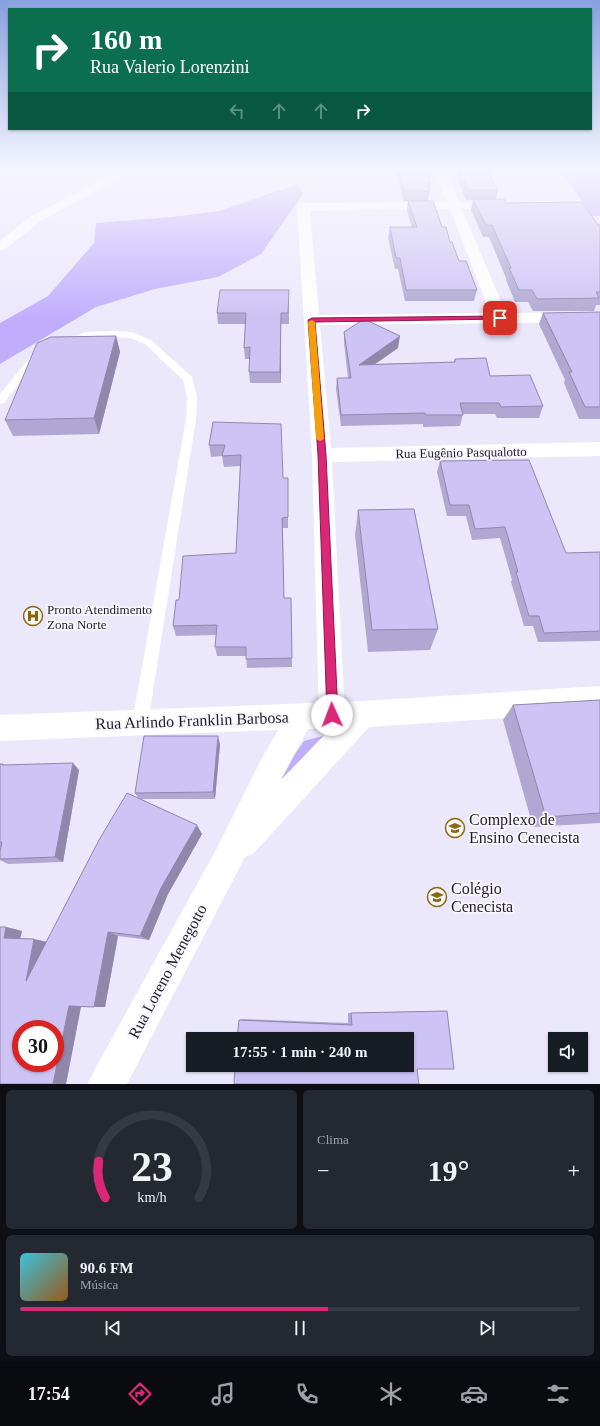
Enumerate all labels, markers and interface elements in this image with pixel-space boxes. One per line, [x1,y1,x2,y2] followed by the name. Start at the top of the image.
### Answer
[24,24,76,76] icon: right
[90,24,162,55] text: 160 m
[90,57,250,77] text: Rua Valerio Lorenzini
[226,100,248,122] icon: left
[268,100,290,122] icon: ahead
[310,100,332,122] icon: ahead
[352,100,374,122] icon: right
[483,301,517,335] pin
[489,307,511,329] icon: arrive
[395,444,527,461] street label: Rua Eugênio Pasqualotto
[47,602,152,632] place label: Pronto Atendimento Zona Norte
[22,605,44,627] hospital icon: Pronto Atendimento Zona Norte
[311,694,353,736] position arrow
[95,709,289,732] street label: Rua Arlindo Franklin Barbosa
[469,811,580,846] place label: Complexo de Ensino Cenecista
[444,817,466,839] school or university icon: Complexo de Ensino Cenecista
[451,880,513,915] place label: Colégio Cenecista
[426,886,448,908] school or university icon: Colégio Cenecista
[125,901,211,1042] street label: Rua Loreno Menegotto
[12,1020,64,1072] speed limit sign: 30
[548,1032,588,1072] map controls
[548,1032,588,1072] button: sound
[233,1044,368,1060] text: 17:55 · 1 min · 240 m
[317,1132,349,1147] text: Clima
[131,1143,172,1189] text: 23
[428,1154,470,1187] text: 19°
[317,1158,329,1183] text: −
[568,1158,580,1183] text: +
[137,1188,166,1204] text: km/h
[80,1260,133,1276] text: 90.6 FM
[80,1277,118,1292] text: Música
[102,1317,124,1339] icon: previous
[289,1317,311,1339] icon: pause
[476,1317,498,1339] icon: next
[126,1380,154,1408] icon: directions
[209,1380,237,1408] icon: music
[293,1380,321,1408] icon: phone
[377,1380,405,1408] icon: climate
[460,1380,488,1408] icon: car
[544,1380,572,1408] icon: filters
[28,1384,70,1404] text: 17:54

